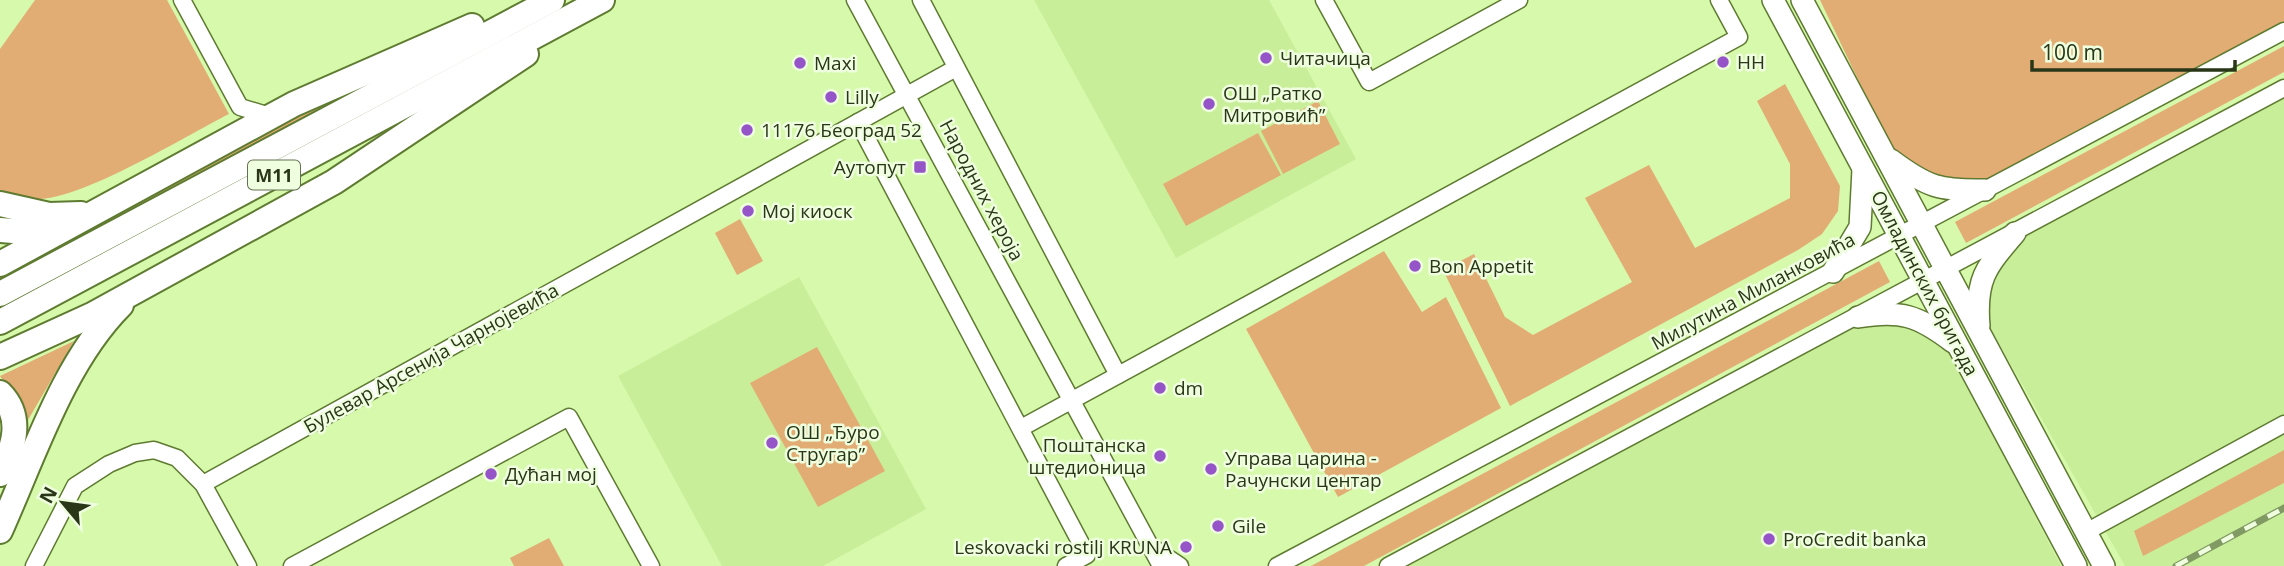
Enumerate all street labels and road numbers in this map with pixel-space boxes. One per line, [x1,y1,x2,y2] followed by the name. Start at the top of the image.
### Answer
[934,115,1030,265] street label: Народних хероја
[248,160,300,190] road number: M11
[1865,186,1985,380] street label: Омладинских бригада
[1647,226,1859,356] street label: Милутина Миланковића
[299,277,563,439] street label: Булевар Арсенија Чарнојевића

